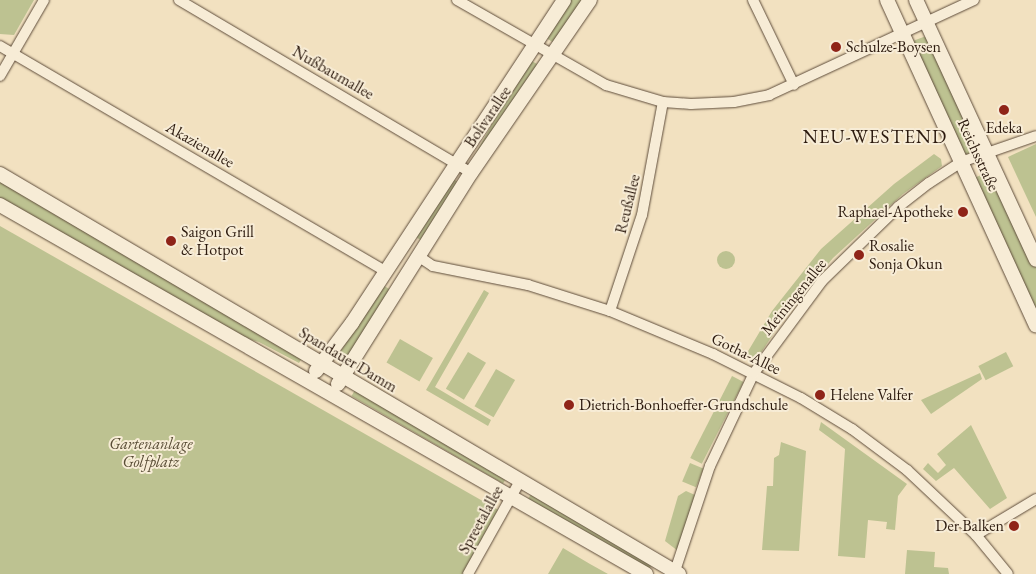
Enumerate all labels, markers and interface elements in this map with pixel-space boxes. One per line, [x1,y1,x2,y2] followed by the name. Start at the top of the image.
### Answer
[846,37,941,57] place label: Schulze-Boysen
[830,41,842,53] marker: Schulze-Boysen
[289,42,377,104] street label: Nußbaumallee
[461,83,515,151] street label: Bolivarallee
[998,104,1010,116] marker: Edeka
[953,116,1003,194] street label: Reichsstraße
[162,118,238,172] street label: Akazienallee
[986,118,1022,138] place label: Edeka
[801,126,949,148] district label: NEU-WESTEND
[611,172,645,236] street label: Reußallee
[838,202,953,222] place label: Raphael-Apotheke
[957,206,969,218] marker: Raphael-Apotheke
[181,222,254,260] place label: Saigon Grill & Hotpot
[165,235,177,247] marker: Saigon Grill & Hotpot
[869,236,943,274] place label: Rosalie Sonja Okun
[853,249,865,261] marker: Rosalie Sonja Okun
[757,255,831,339] street label: Meiningenallee
[295,323,401,397] street label: Spandauer Damm
[708,329,784,379] street label: Gotha-Allee
[830,385,913,405] place label: Helene Valfer
[814,389,826,401] marker: Helene Valfer
[579,395,788,415] place label: Dietrich-Bonhoeffer-Grundschule
[563,399,575,411] marker: Dietrich-Bonhoeffer-Grundschule
[109,434,193,472] park label: Gartenanlage Golfplatz
[454,483,508,557] street label: Spreetalallee
[935,516,1004,536] place label: Der Balken
[1008,520,1020,532] marker: Der Balken

